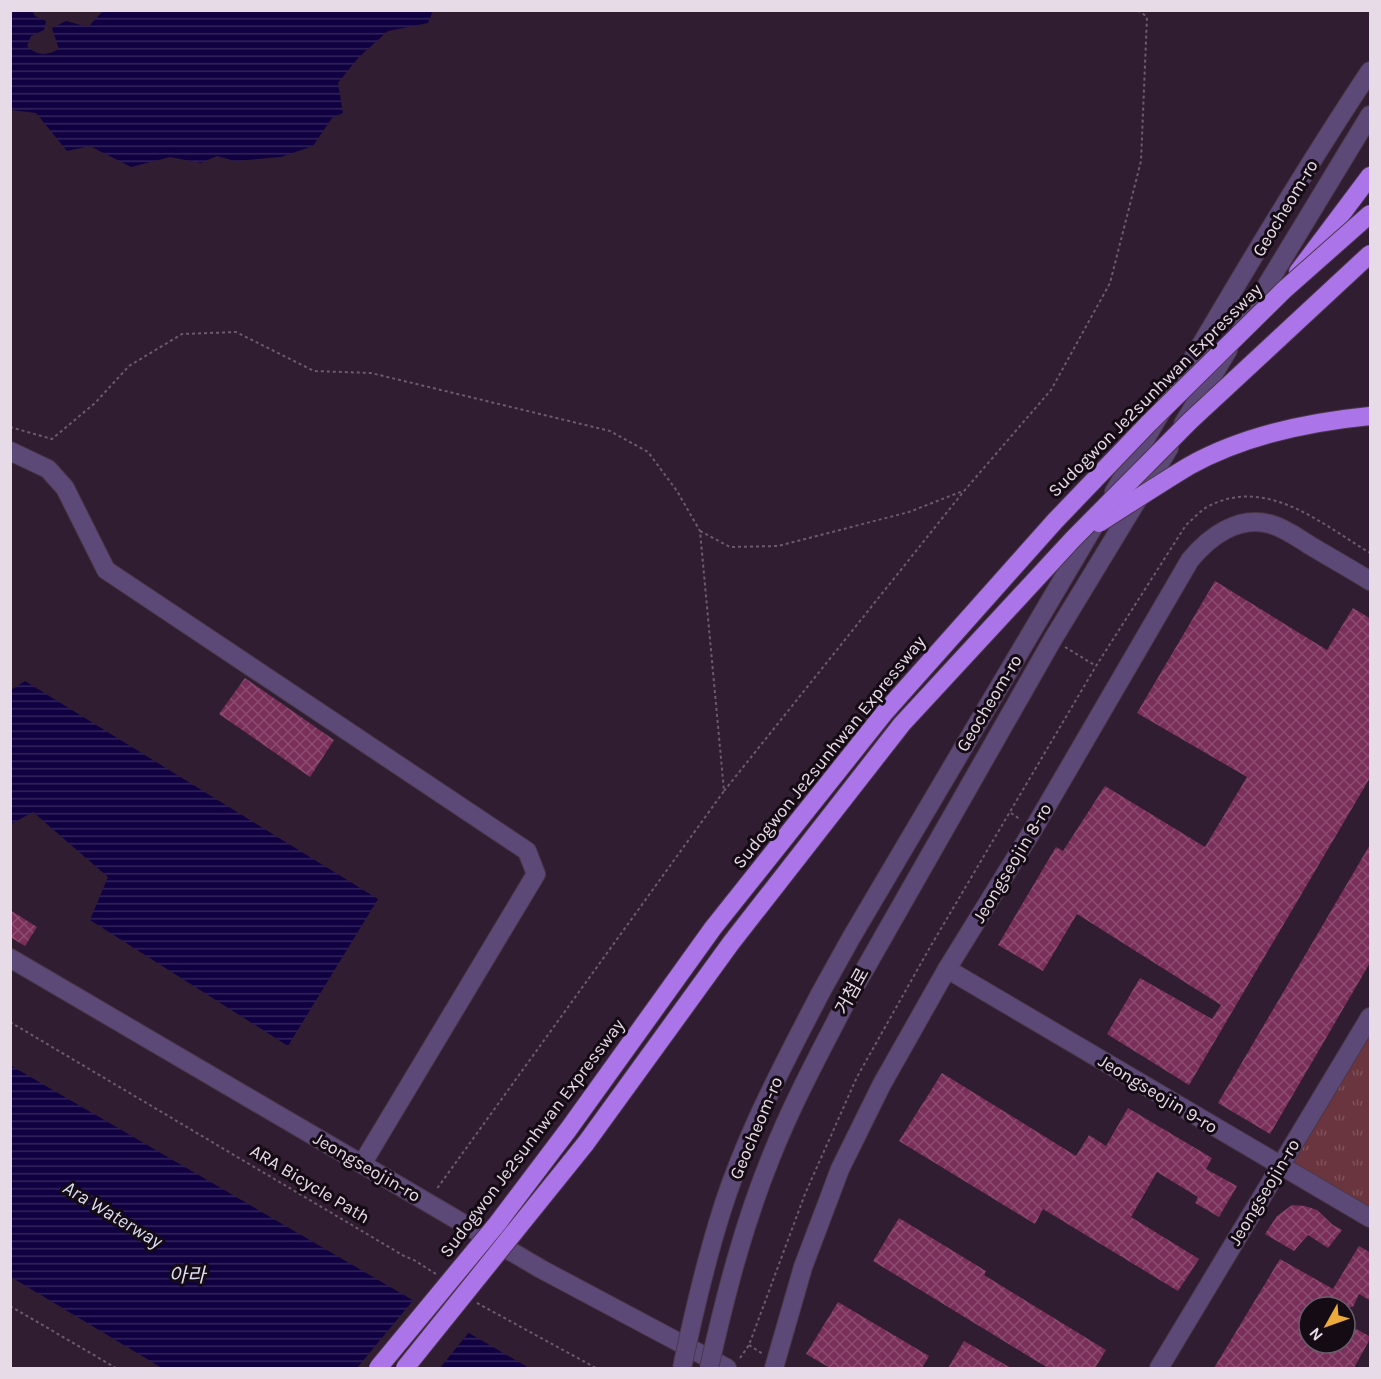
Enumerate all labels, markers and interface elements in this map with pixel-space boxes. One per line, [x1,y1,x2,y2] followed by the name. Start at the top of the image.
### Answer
[1247,155,1323,261] street label: Geocheom-ro
[1043,278,1267,502] street label: Sudogwon Je2sunhwan Expressway
[728,631,930,873] street label: Sudogwon Je2sunhwan Expressway
[951,650,1027,756] street label: Geocheom-ro
[968,799,1056,927] street label: Jeongseojin 8-ro
[830,964,874,1018] street label: 거첨로
[435,1014,629,1262] street label: Sudogwon Je2sunhwan Expressway
[1094,1050,1222,1138] street label: Jeongseojin 9-ro
[725,1073,787,1183] street label: Geocheom-ro
[309,1127,425,1207] street label: Jeongseojin-ro
[1224,1135,1304,1249] street label: Jeongseojin-ro
[246,1140,374,1228] street label: ARA Bicycle Path
[59,1176,168,1254] water label: Ara Waterway
[169,1264,208,1287] water label: 아라
[1297,1295,1357,1355] north arrow
[1305,1324,1327,1345] text: N

